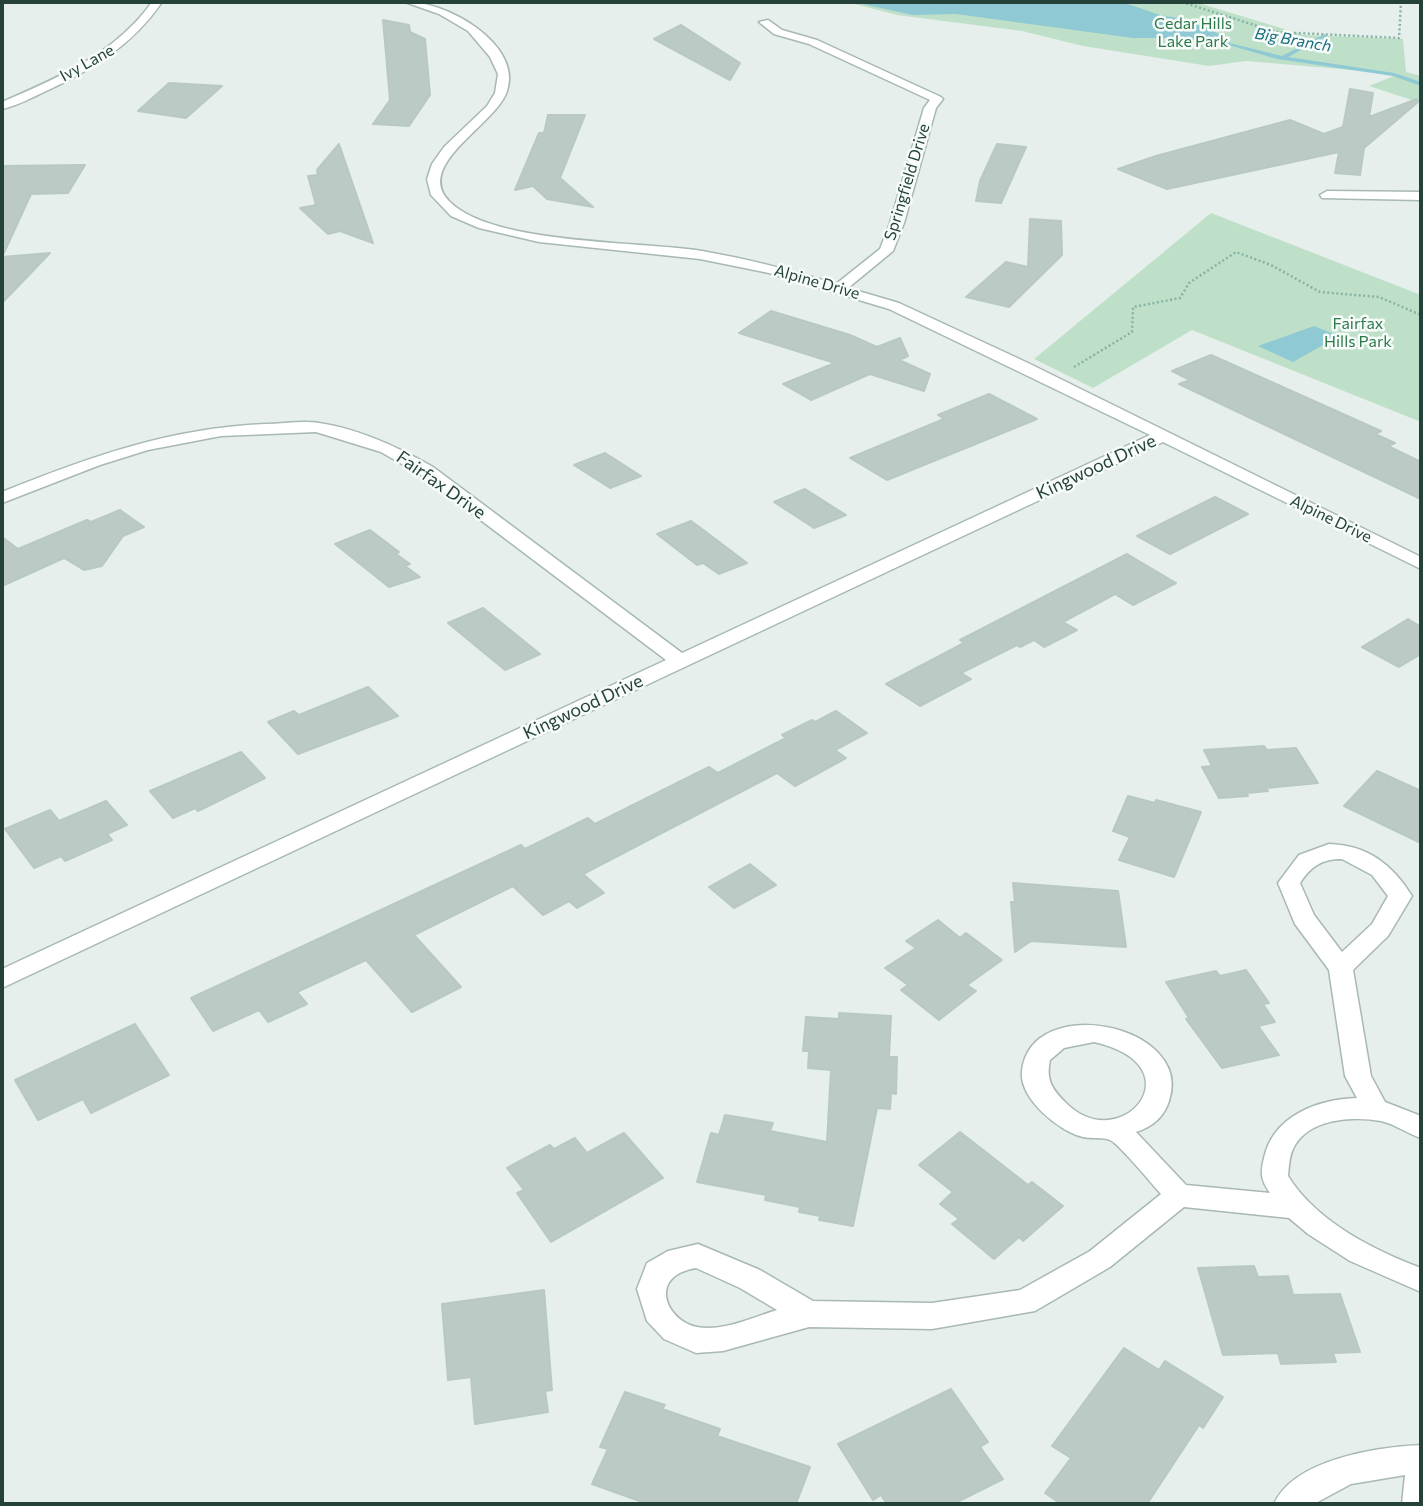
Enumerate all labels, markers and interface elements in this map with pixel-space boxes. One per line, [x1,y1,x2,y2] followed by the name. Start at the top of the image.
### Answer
[1154,14,1232,52] park label: Cedar Hills Lake Park
[1253,24,1333,56] water label: Big Branch
[56,40,118,86] street label: Ivy Lane
[880,121,934,243] street label: Springfield Drive
[772,261,862,303] street label: Alpine Drive
[1324,314,1392,352] park label: Fairfax Hills Park
[1033,430,1159,504] street label: Kingwood Drive
[392,446,490,524] street label: Fairfax Drive
[1287,491,1375,547] street label: Alpine Drive
[520,670,646,744] street label: Kingwood Drive

